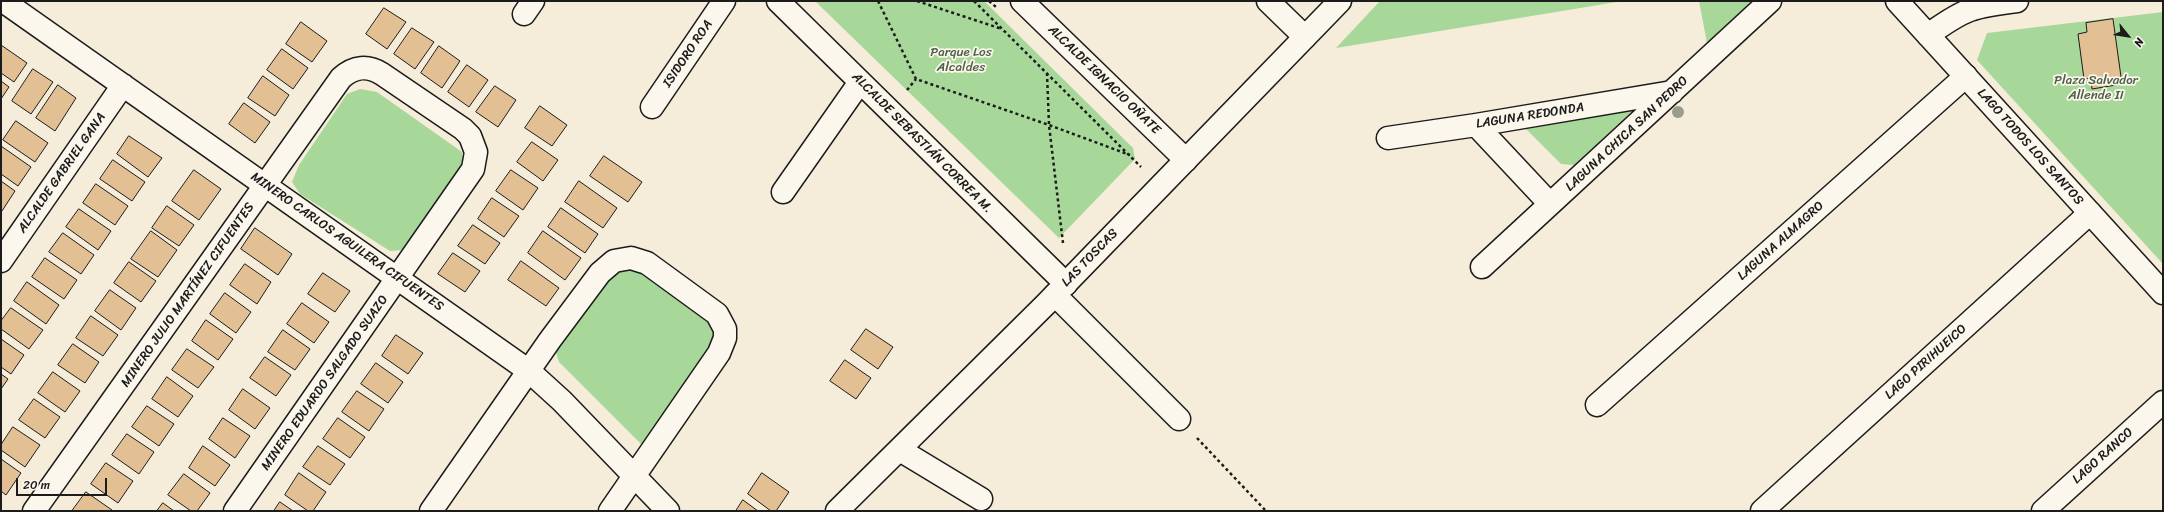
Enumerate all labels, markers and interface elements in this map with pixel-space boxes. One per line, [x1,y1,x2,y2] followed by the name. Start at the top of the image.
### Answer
[2108,16,2148,56] north arrow
[660,17,716,91] street label: ISIDORO ROA
[1045,22,1163,138] street label: ALCALDE IGNACIO OÑATE
[2129,34,2149,50] text: N
[930,45,992,76] park label: Parque Los Alcaldes
[848,69,996,217] street label: ALCALDE SEBASTIÁN CORREA M.
[1563,73,1691,195] street label: LAGUNA CHICA SAN PEDRO
[2054,73,2138,104] park label: Plaza Salvador Allende II
[1974,86,2086,208] street label: LAGO TODOS LOS SANTOS
[1475,100,1585,132] street label: LAGUNA REDONDA
[15,110,109,236] street label: ALCALDE GABRIEL GANA
[248,169,446,315] street label: MINERO CARLOS AGUILERA CIFUENTES
[1735,198,1827,284] street label: LAGUNA ALMAGRO
[118,200,258,390] street label: MINERO JULIO MARTÍNEZ CIFUENTES
[1059,226,1121,290] street label: LAS TOSCAS
[258,292,392,474] street label: MINERO EDUARDO SALGADO SUAZO
[1882,321,1970,403] street label: LAGO PIRIHUEICO
[2069,425,2137,487] street label: LAGO RANCO
[18,470,109,496] scale bar
[23,474,50,496] text: 20 m

